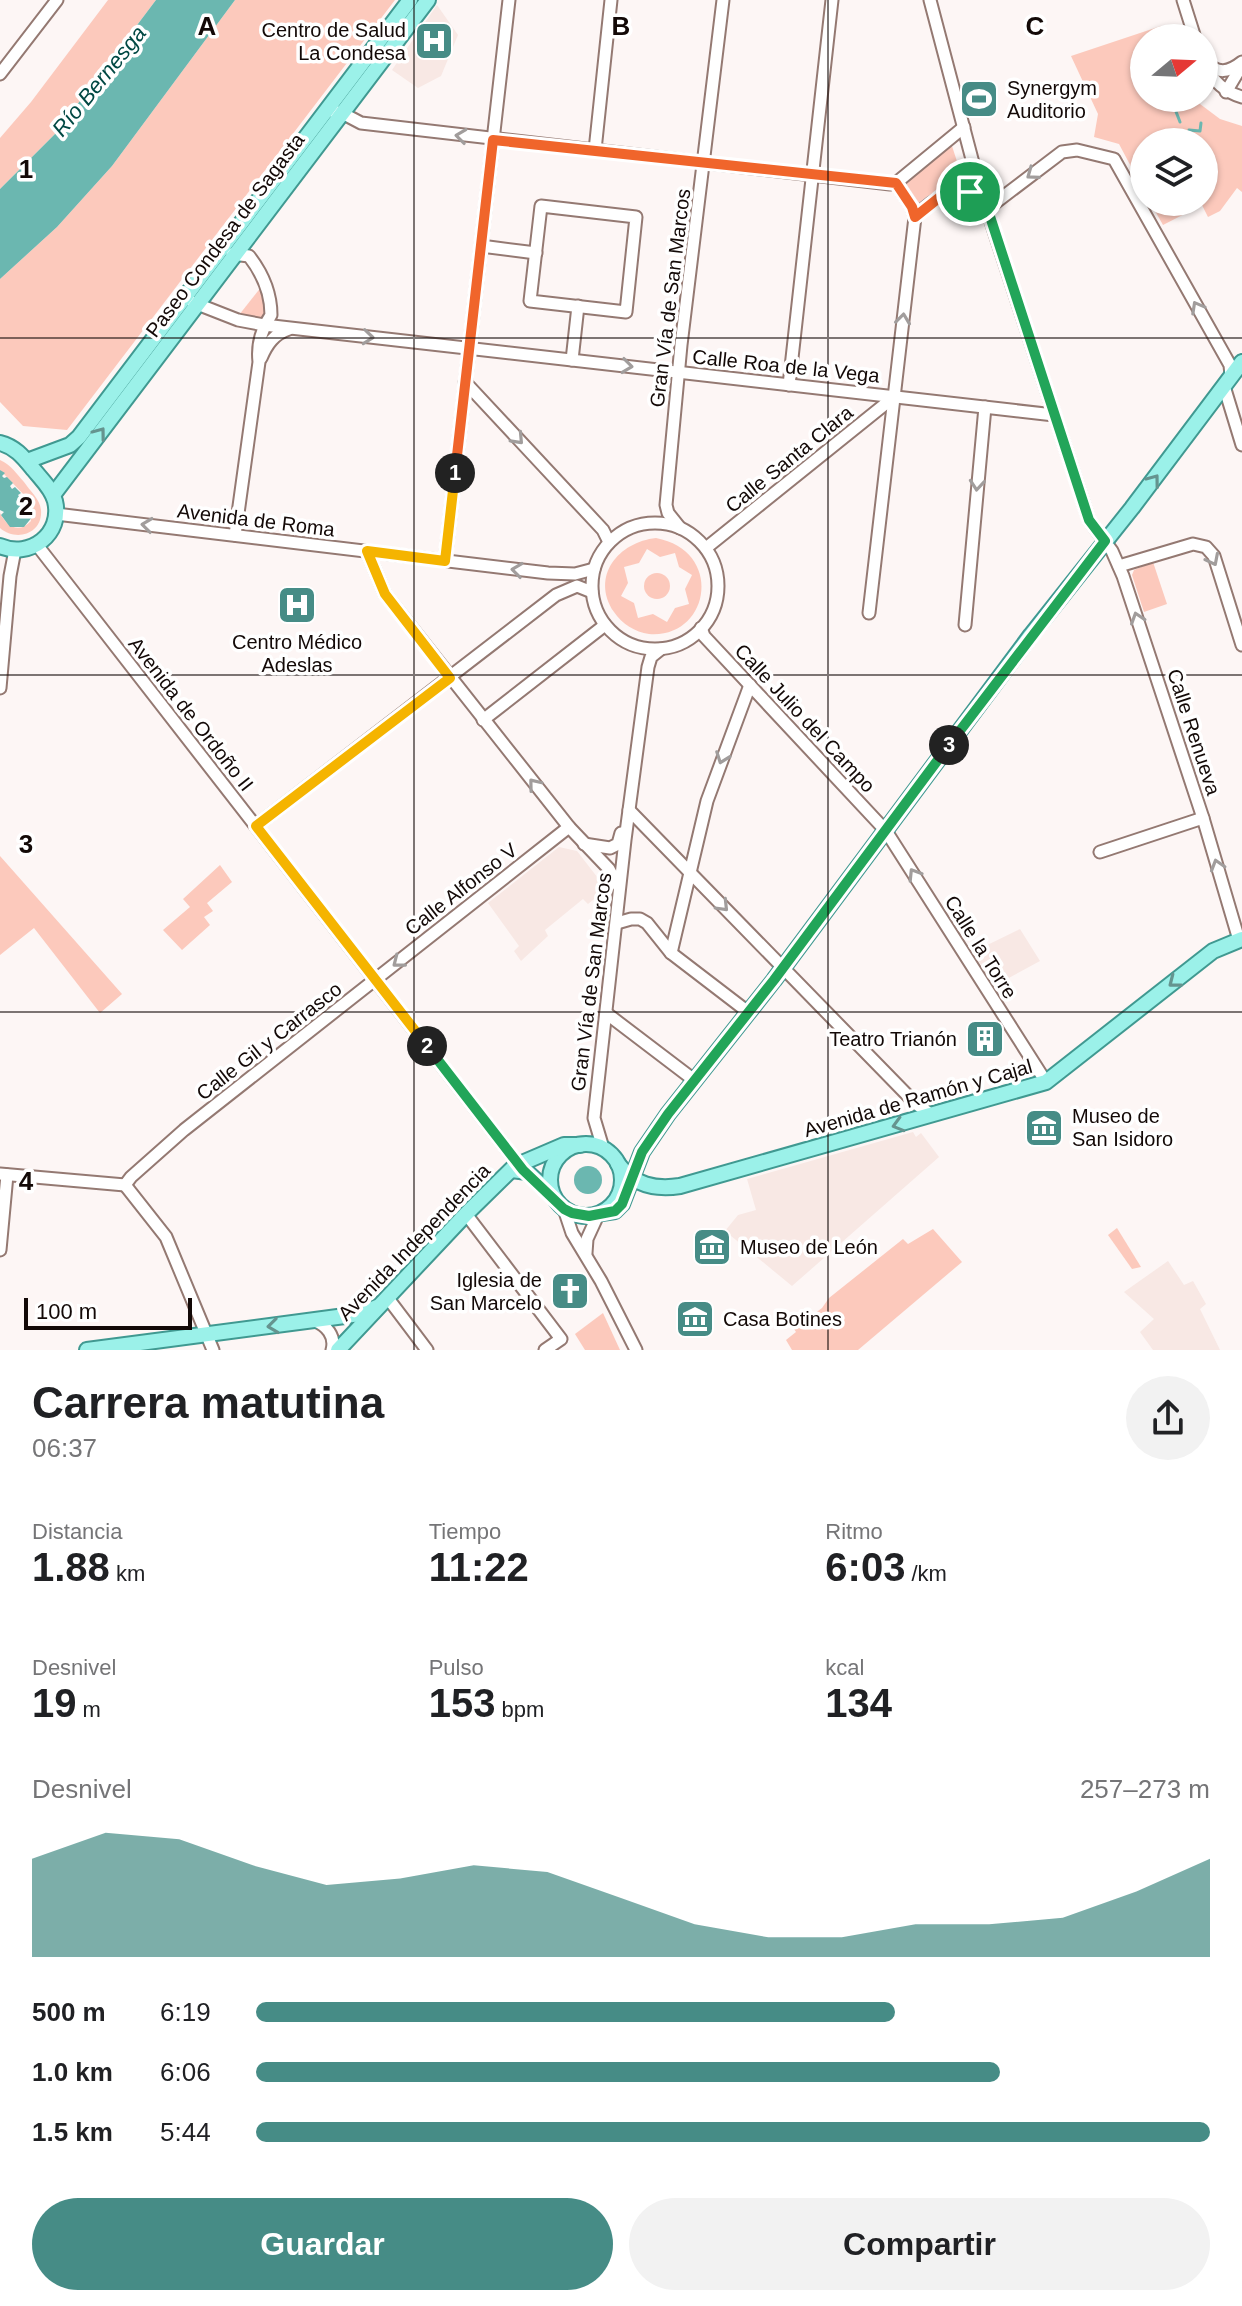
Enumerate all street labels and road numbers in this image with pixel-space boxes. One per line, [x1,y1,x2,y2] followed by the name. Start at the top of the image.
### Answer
[141,128,309,341] street label: Paseo Condesa de Sagasta
[646,187,694,409] street label: Gran Vía de San Marcos
[691,345,881,387] street label: Calle Roa de la Vega
[721,401,858,517] street label: Calle Santa Clara
[176,499,337,541] street label: Avenida de Roma
[124,633,258,795] street label: Avenida de Ordoño II
[731,639,879,797] street label: Calle Julio del Campo
[1163,666,1225,799] street label: Calle Renueva
[401,838,522,939] street label: Calle Alfonso V
[567,871,615,1093] street label: Gran Vía de San Marcos
[941,891,1021,1003] street label: Calle la Torre
[192,978,346,1104] street label: Calle Gil y Carrasco
[801,1055,1035,1141] street label: Avenida de Ramón y Cajal
[334,1159,495,1325] street label: Avenida Independencia

